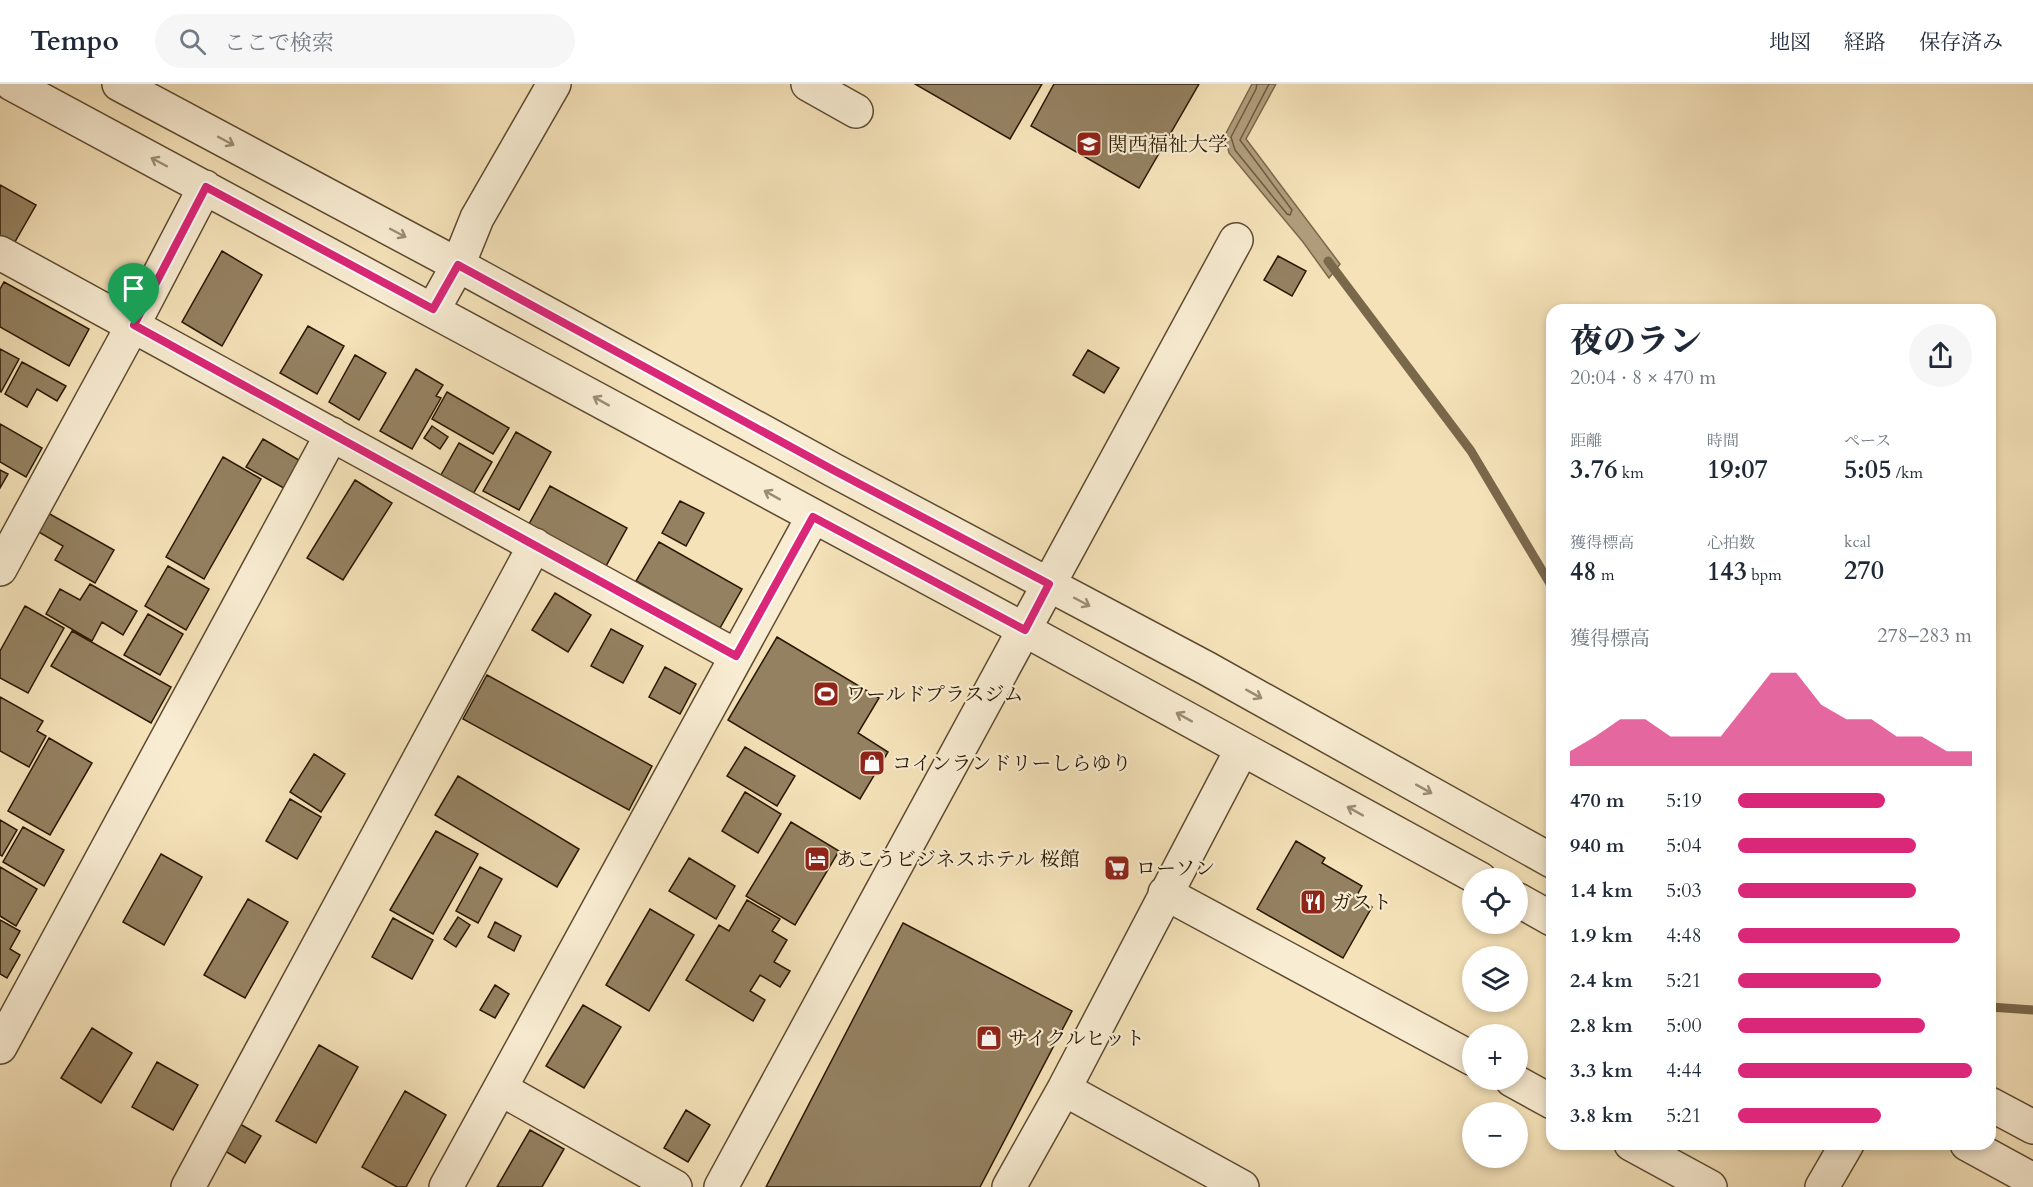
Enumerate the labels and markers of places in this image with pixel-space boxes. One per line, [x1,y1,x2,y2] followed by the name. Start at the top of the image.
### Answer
[1074,129,1104,159] school or university icon: 関西福祉大学
[1108,131,1228,158] place label: 関西福祉大学
[108,263,159,325] pin
[811,679,841,709] sports icon: ワールドプラスジム
[846,681,1024,708] place label: ワールドプラスジム
[857,748,887,778] shop icon: コインランドリーしらゆり
[892,750,1131,777] place label: コインランドリーしらゆり
[802,844,832,874] hotel icon: あこうビジネスホテル 桜館
[836,846,1080,873] place label: あこうビジネスホテル 桜館
[1102,853,1132,883] supermarket icon: ローソン
[1136,855,1215,882] place label: ローソン
[1298,887,1328,917] restaurant icon: ガスト
[1332,889,1392,916] place label: ガスト
[974,1023,1004,1053] shop icon: サイクルヒット
[1008,1025,1145,1052] place label: サイクルヒット

